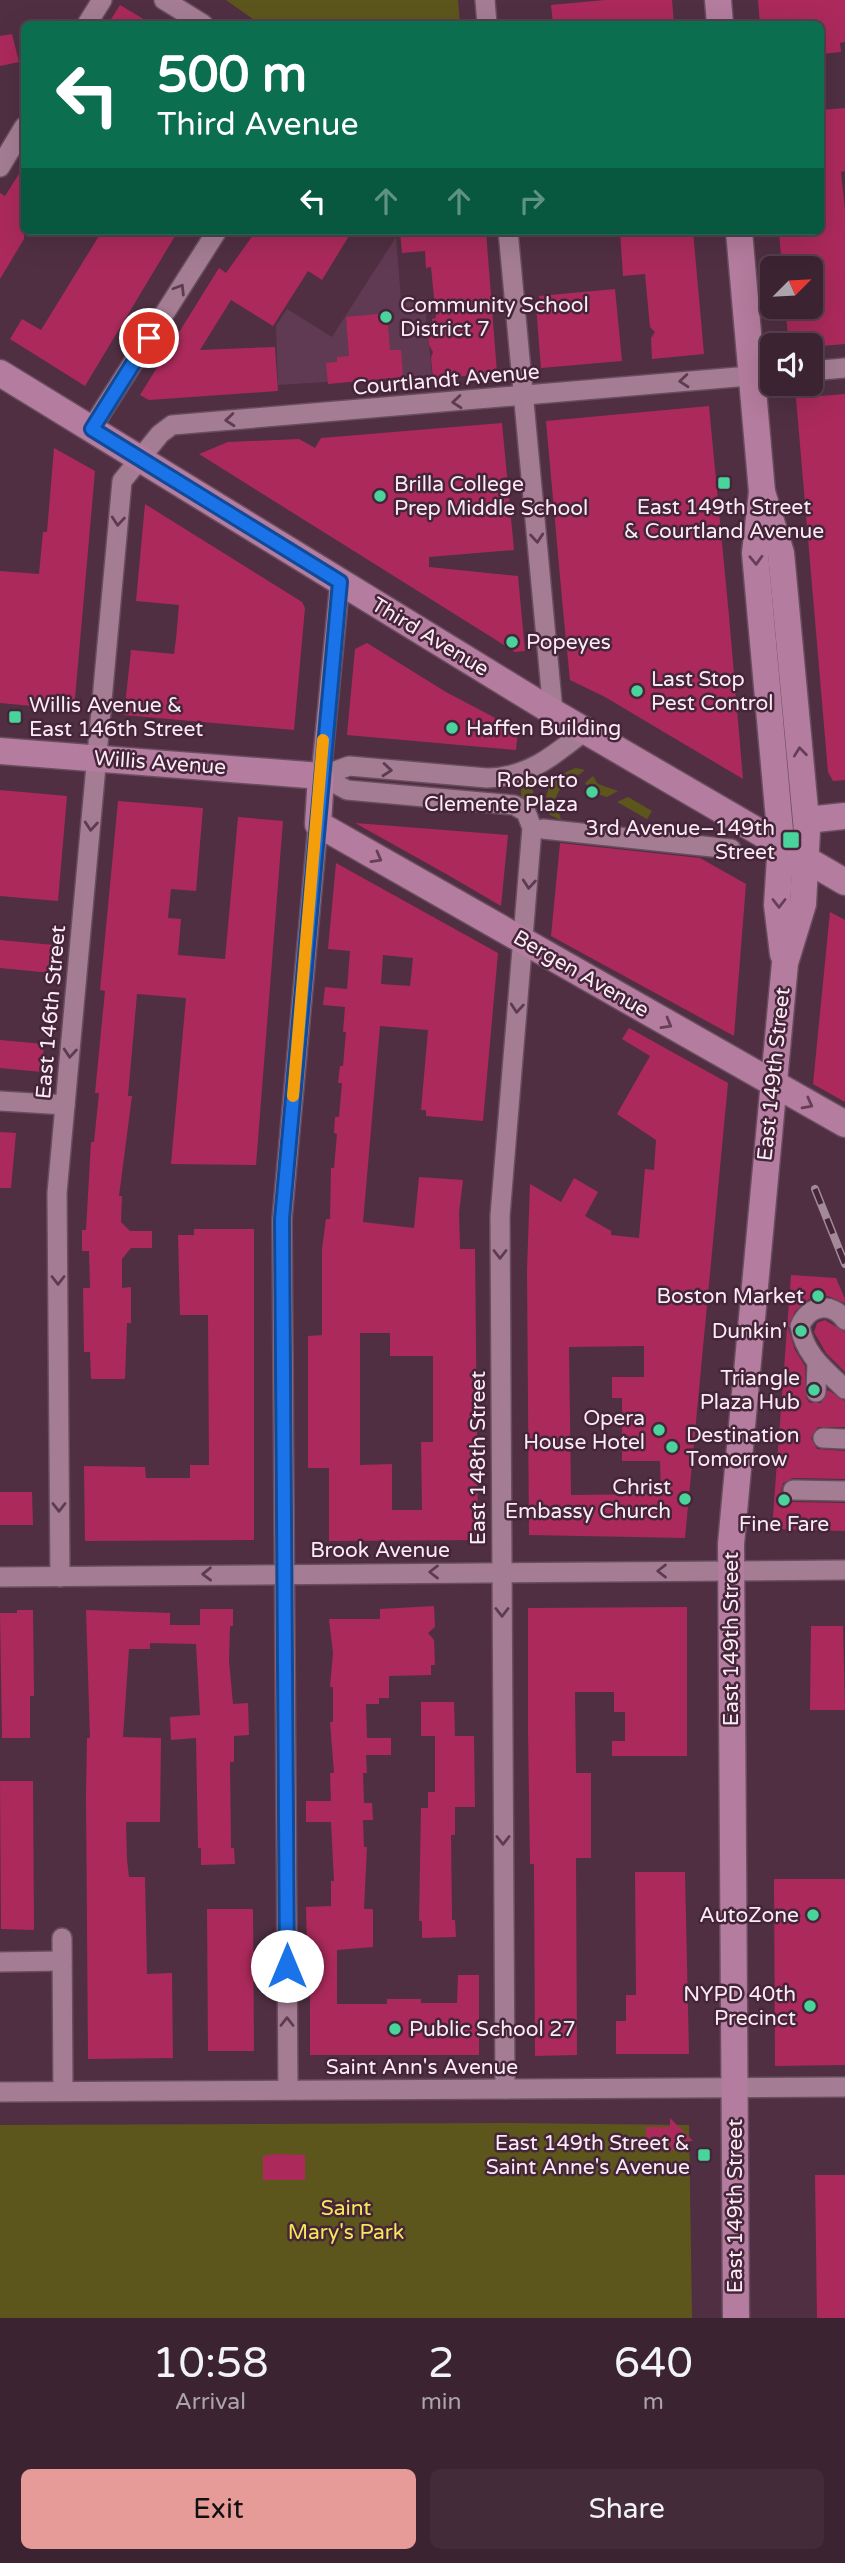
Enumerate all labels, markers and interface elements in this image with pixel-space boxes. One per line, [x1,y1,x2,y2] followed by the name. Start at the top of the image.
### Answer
[157,46,307,105] text: 500 m
[42,49,133,140] icon: left
[157,106,359,144] text: Third Avenue
[294,182,332,220] icon: left
[367,182,405,220] icon: ahead
[440,182,478,220] icon: ahead
[513,182,551,220] icon: right
[760,256,822,318] north arrow
[760,256,823,396] map controls
[172,283,185,296] one-way arrow
[400,293,589,342] place label: Community School District 7
[119,308,179,368] pin
[378,309,394,325] marker: Community School District 7
[130,319,168,357] icon: arrive
[760,333,823,396] button: sound
[351,359,541,401] street label: Courtlandt Avenue
[678,373,689,388] one-way arrow
[451,394,462,409] one-way arrow
[224,412,235,427] one-way arrow
[394,472,588,521] place label: Brilla College Prep Middle School
[716,475,732,491] marker: East 149th Street & Courtland Avenue
[372,488,388,504] marker: Brilla College Prep Middle School
[624,495,824,544] place label: East 149th Street & Courtland Avenue
[111,515,126,527] one-way arrow
[529,533,544,544] one-way arrow
[749,555,764,566] one-way arrow
[367,592,493,682] street label: Third Avenue
[526,630,611,655] place label: Popeyes
[504,634,520,650] marker: Popeyes
[651,667,774,716] place label: Last Stop Pest Control
[629,683,645,699] marker: Last Stop Pest Control
[29,693,203,742] place label: Willis Avenue & East 146th Street
[7,709,23,725] marker: Willis Avenue & East 146th Street
[466,716,621,741] place label: Haffen Building
[444,720,460,736] marker: Haffen Building
[93,746,227,780] street label: Willis Avenue
[793,746,808,757] one-way arrow
[382,762,393,777] one-way arrow
[424,768,578,817] place label: Roberto Clemente Plaza
[584,784,600,800] marker: Roberto Clemente Plaza
[585,816,775,865] place label: 3rd Avenue–149th Street
[84,821,99,832] one-way arrow
[781,830,801,850] marker: 3rd Avenue–149th Street
[370,850,382,863] one-way arrow
[522,879,537,890] one-way arrow
[771,898,787,909] one-way arrow
[31,924,71,1100] street label: East 146th Street
[509,925,653,1023] street label: Bergen Avenue
[752,986,796,1162] street label: East 149th Street
[510,1003,525,1014] one-way arrow
[660,1016,672,1029] one-way arrow
[63,1048,78,1059] one-way arrow
[801,1096,814,1109] one-way arrow
[492,1249,508,1259] one-way arrow
[50,1275,66,1285] one-way arrow
[657,1284,804,1309] place label: Boston Market
[810,1288,826,1304] marker: Boston Market
[712,1319,787,1344] place label: Dunkin'
[793,1323,809,1339] marker: Dunkin'
[700,1366,800,1415] place label: Triangle Plaza Hub
[466,1371,491,1545] street label: East 148th Street
[806,1382,822,1398] marker: Triangle Plaza Hub
[523,1406,645,1455] place label: Opera House Hotel
[651,1422,667,1438] marker: Opera House Hotel
[686,1423,800,1472] place label: Destination Tomorrow
[664,1439,680,1455] marker: Destination Tomorrow
[505,1475,671,1524] place label: Christ Embassy Church
[677,1491,693,1507] marker: Christ Embassy Church
[776,1492,792,1508] marker: Fine Fare
[51,1502,67,1513] one-way arrow
[739,1512,829,1537] place label: Fine Fare
[310,1538,450,1563] street label: Brook Avenue
[719,1552,744,1726] street label: East 149th Street
[429,1564,439,1580] one-way arrow
[656,1564,667,1579] one-way arrow
[201,1566,212,1582] one-way arrow
[494,1608,510,1618] one-way arrow
[495,1835,511,1846] one-way arrow
[699,1903,799,1928] place label: AutoZone
[805,1907,821,1923] marker: AutoZone
[250,1929,324,2003] position arrow
[683,1982,796,2031] place label: NYPD 40th Precinct
[802,1998,818,2014] marker: NYPD 40th Precinct
[279,2016,295,2026] one-way arrow
[409,2017,576,2042] place label: Public School 27
[387,2021,403,2037] marker: Public School 27
[326,2055,518,2080] street label: Saint Ann's Avenue
[723,2119,748,2293] street label: East 149th Street
[486,2131,690,2180] place label: East 149th Street & Saint Anne's Avenue
[696,2147,712,2163] marker: East 149th Street & Saint Anne's Avenue
[288,2196,404,2245] park label: Saint Mary's Park
[152,2338,269,2389] text: 10:58
[428,2338,454,2389] text: 2
[614,2338,693,2389] text: 640
[175,2388,246,2416] text: Arrival
[421,2388,462,2416] text: min
[643,2388,664,2416] text: m
[21,2469,416,2549] button: Exit
[430,2469,824,2549] button: Share

